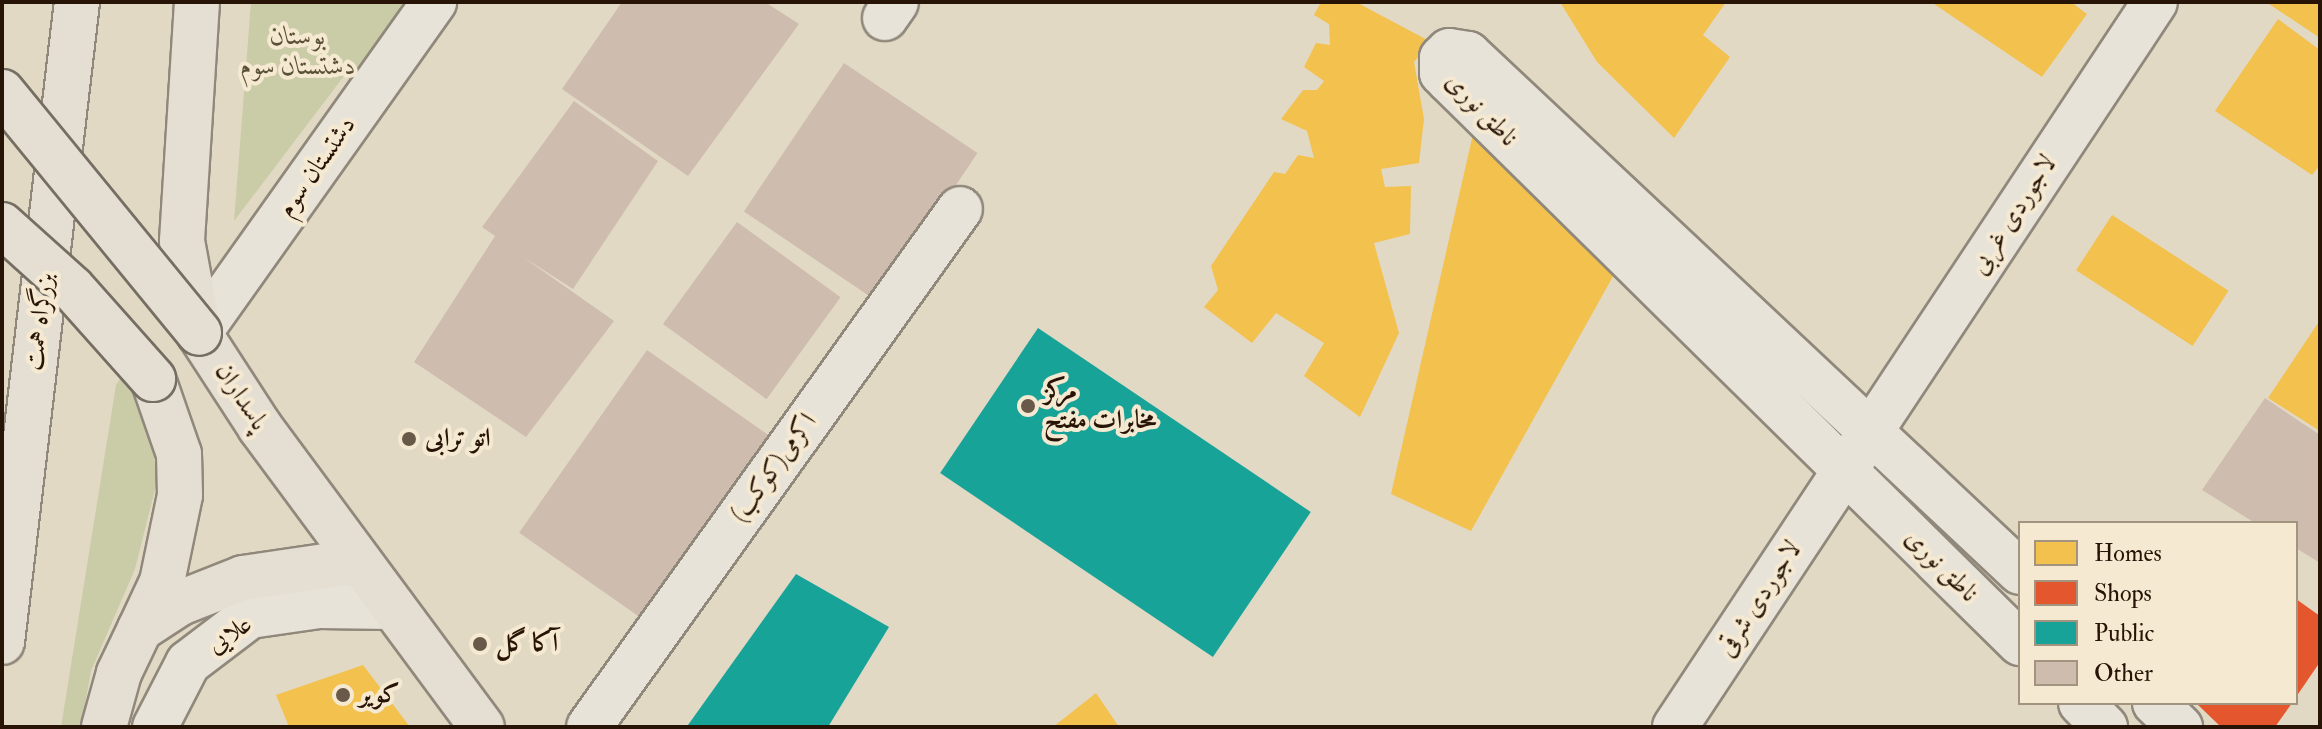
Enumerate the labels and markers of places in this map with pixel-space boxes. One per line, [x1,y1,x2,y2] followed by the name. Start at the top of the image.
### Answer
[1044,375,1156,436] place label: مرکز مخابرات مفتح
[1019,397,1037,415] marker: مرکز مخابرات مفتح
[425,423,491,455] place label: اتو ترابی
[400,430,418,448] marker: اتو ترابی
[496,628,558,660] place label: آکا گل
[471,635,489,653] marker: آکا گل
[359,679,400,711] place label: کویر
[334,686,352,704] marker: کویر

